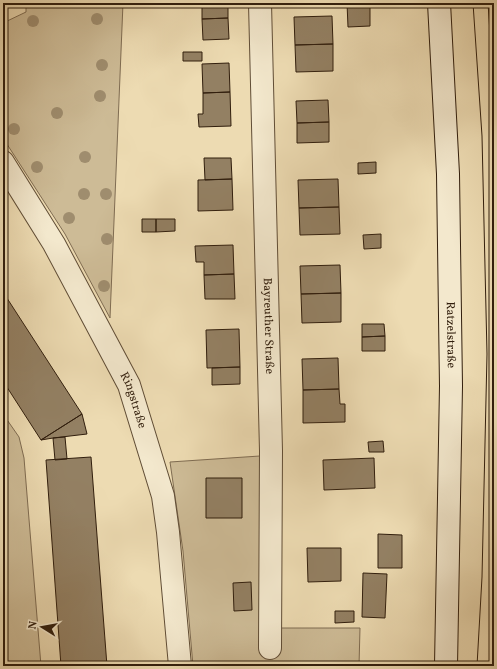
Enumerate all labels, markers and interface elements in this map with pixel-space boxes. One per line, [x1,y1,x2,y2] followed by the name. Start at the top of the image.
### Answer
[259,278,277,375] street label: Bayreuther Straße
[442,301,459,369] street label: Ratzelstraße
[116,369,150,431] street label: Ringstraße
[22,607,62,647] north arrow
[26,620,42,631] text: N

